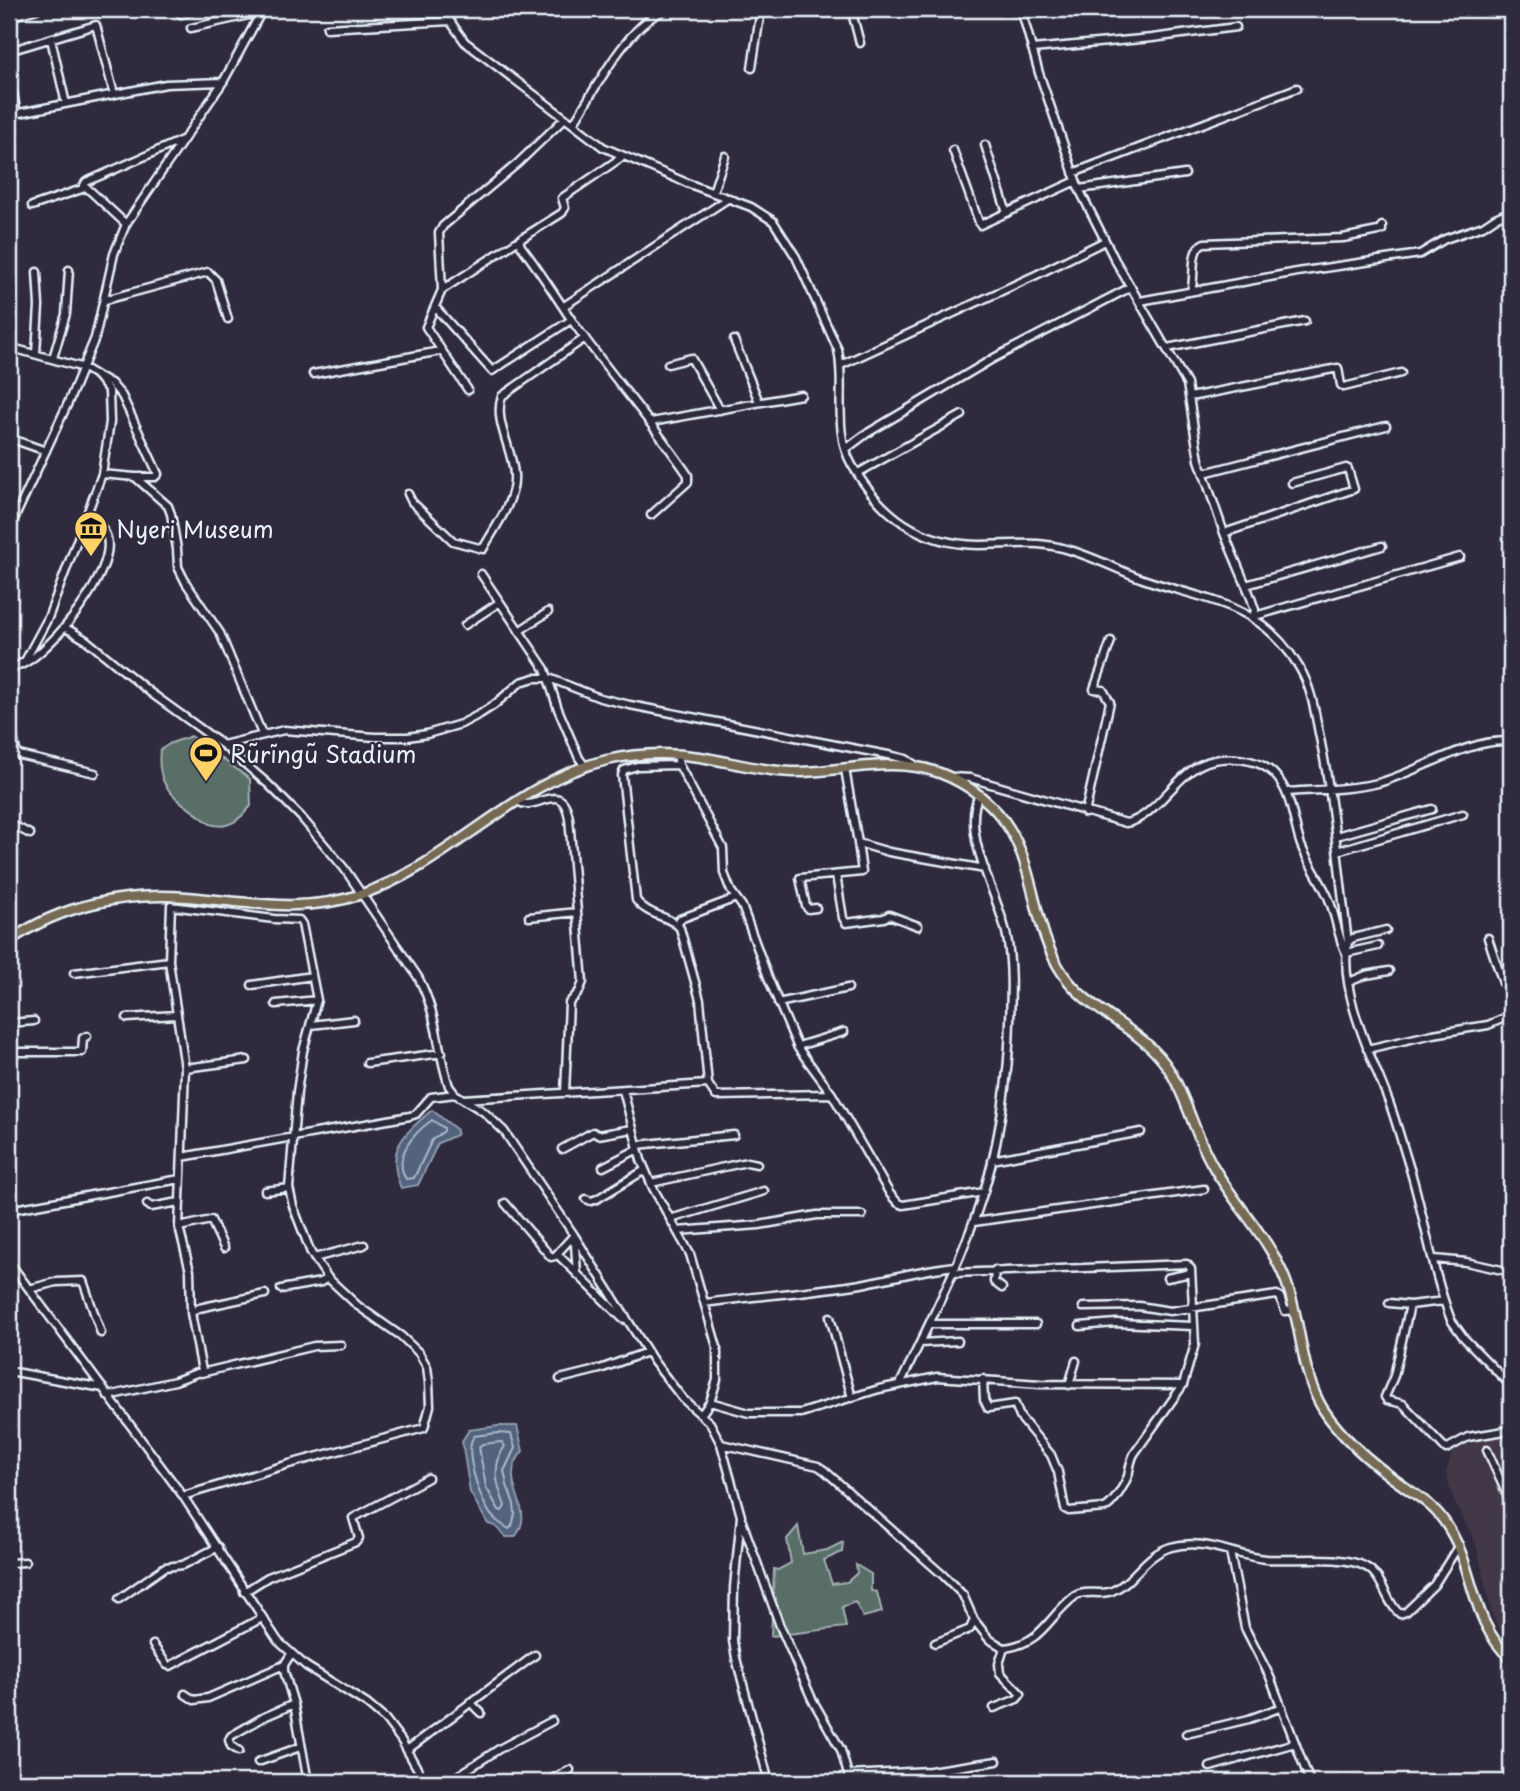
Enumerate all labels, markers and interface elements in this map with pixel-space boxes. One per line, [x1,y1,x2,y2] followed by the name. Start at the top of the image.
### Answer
[72,509,110,558] museum icon: Nyeri Museum
[116,511,274,546] place label: Nyeri Museum
[187,734,225,783] sports icon: Rũrĩngũ Stadium
[230,736,416,771] place label: Rũrĩngũ Stadium

